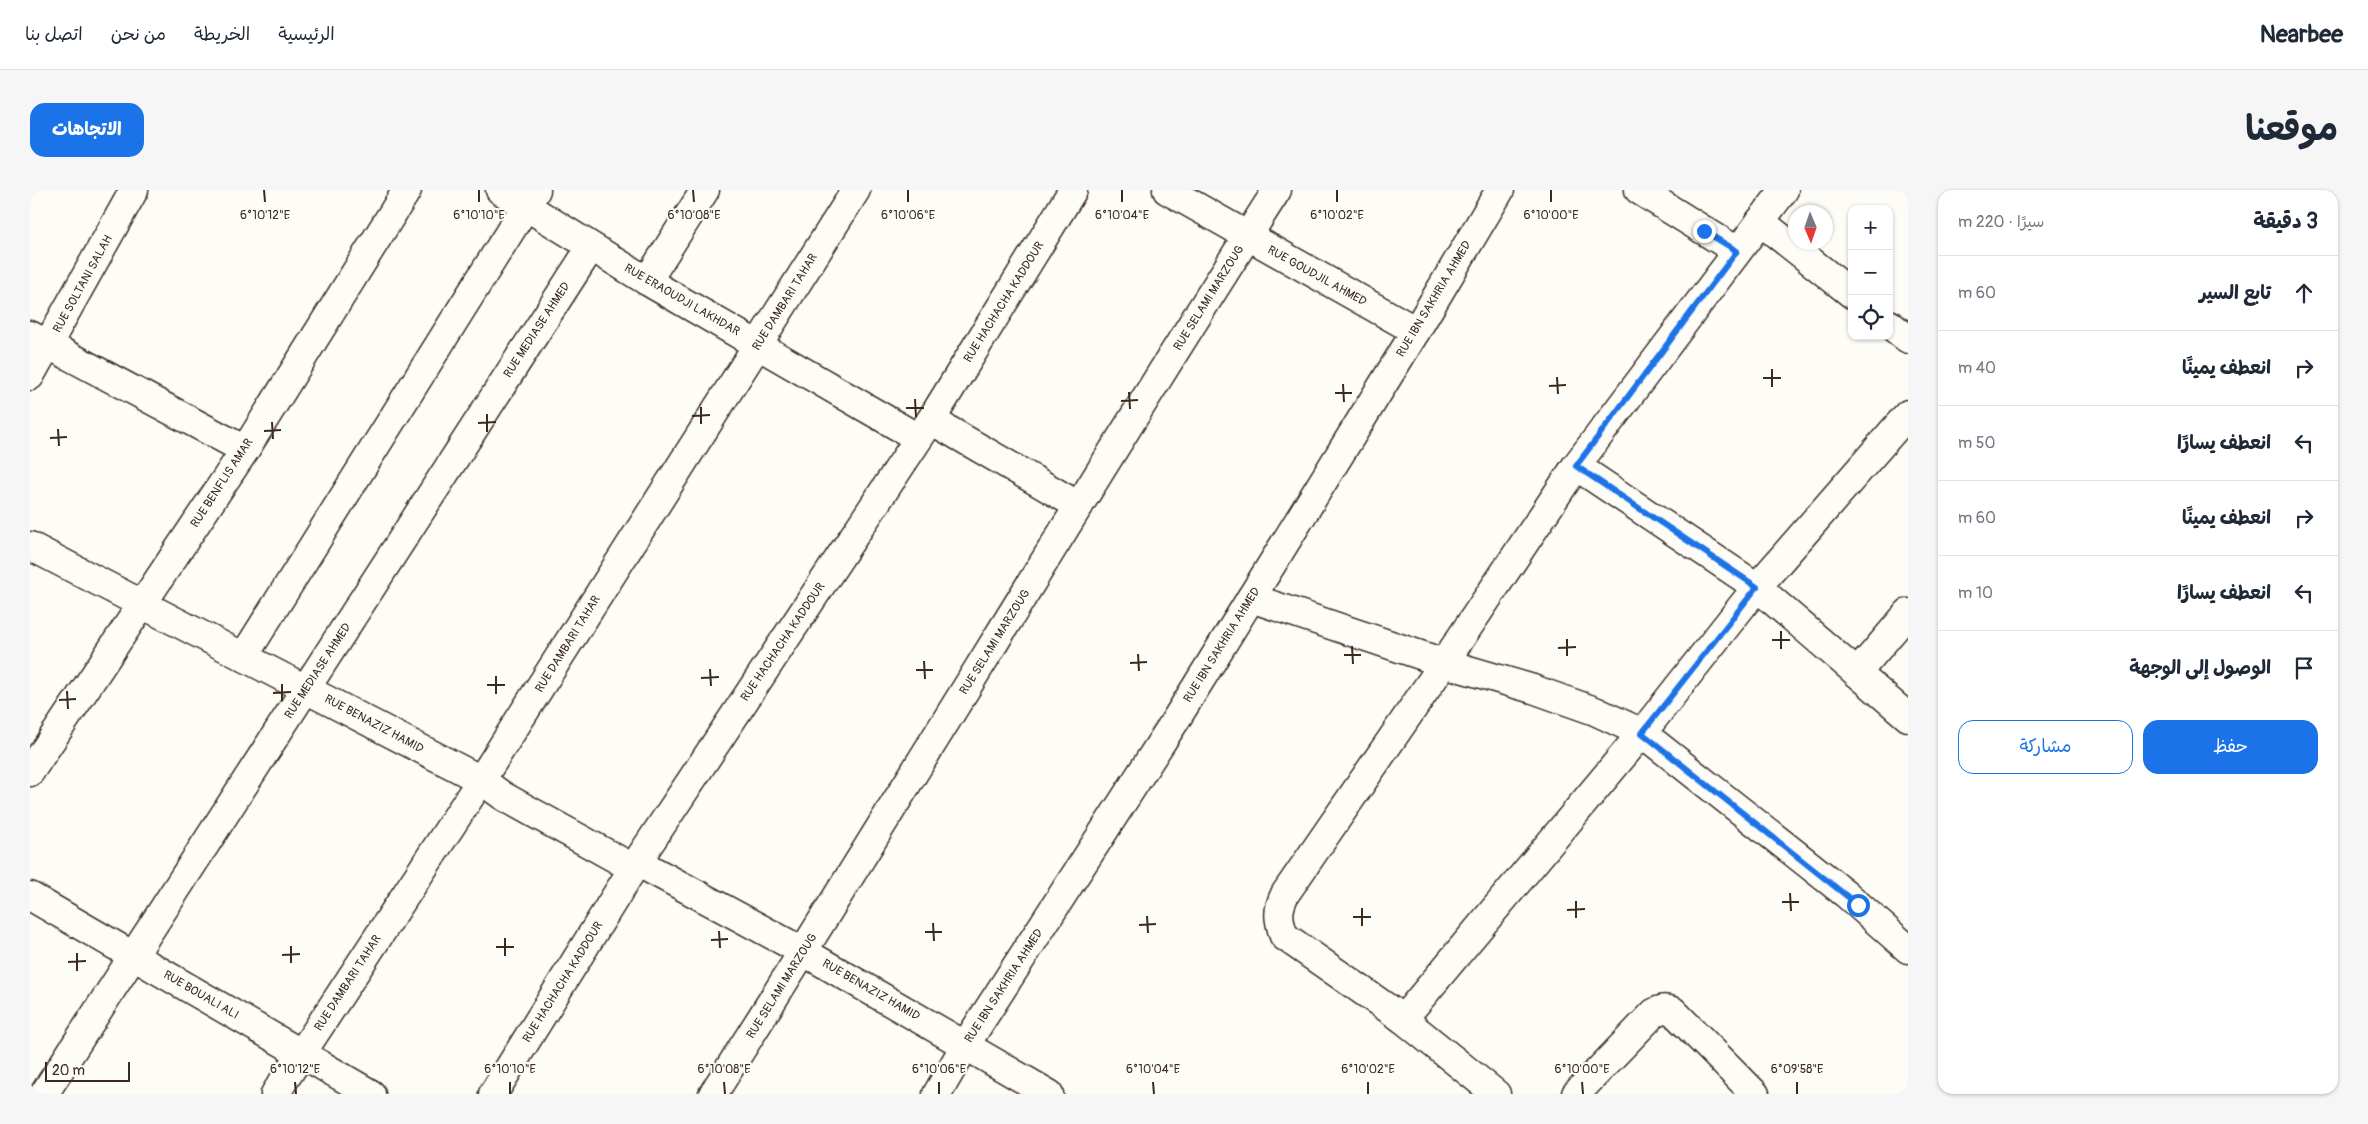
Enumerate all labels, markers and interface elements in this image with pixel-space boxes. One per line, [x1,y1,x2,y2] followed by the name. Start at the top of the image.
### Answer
[2260,20,2343,49] text: Nearbee
[25,23,83,46] text: اتصل بنا
[111,23,166,46] text: من نحن
[194,23,250,46] text: الخريطة
[278,23,335,46] text: الرئيسية
[30,103,144,157] button: الاتجاهات
[2245,107,2338,151] text: موقعنا
[1788,205,1833,250] north arrow
[1848,205,1893,340] map controls
[1848,205,1893,250] button: +
[240,208,290,223] text: 6°10'12"E
[453,208,505,223] text: 6°10'10"E
[668,208,720,223] text: 6°10'08"E
[881,208,935,223] text: 6°10'06"E
[1095,208,1149,223] text: 6°10'04"E
[1310,208,1364,223] text: 6°10'02"E
[1523,208,1579,223] text: 6°10'00"E
[2253,208,2318,235] text: 3 دقيقة
[1958,212,2044,232] text: سيرًا · 220 m
[1693,220,1716,243] route end
[50,232,116,335] street label: RUE SOLTANI SALAH
[1393,238,1475,360] street label: RUE IBN SAKHRIA AHMED
[961,239,1047,365] street label: RUE HACHACHA KADDOUR
[1171,243,1248,353] street label: RUE SELAMI MARZOUG
[1265,243,1370,310] street label: RUE GOUDJIL AHMED
[1848,250,1893,295] button: −
[749,251,821,353] street label: RUE DAMBARI TAHAR
[621,261,743,339] street label: RUE ERAOUDJI LAKHDAR
[500,279,574,381] street label: RUE MEDIASE AHMED
[2290,279,2318,307] icon: ahead
[2199,281,2271,305] text: تابع السير
[1958,283,1996,303] text: 60 m
[1848,295,1893,340] button: locate
[2290,354,2318,382] icon: right
[2182,356,2271,380] text: انعطف يمينًا
[1958,358,1996,378] text: 40 m
[2290,429,2318,457] icon: left
[2177,431,2271,455] text: انعطف يسارًا
[1958,433,1995,453] text: 50 m
[188,436,256,530] street label: RUE BENFLIS AMAR
[2290,504,2318,532] icon: right
[2182,506,2271,530] text: انعطف يمينًا
[1958,508,1996,528] text: 60 m
[2290,579,2318,607] icon: left
[738,580,828,704] street label: RUE HACHACHA KADDOUR
[2177,581,2271,605] text: انعطف يسارًا
[1958,583,1993,603] text: 10 m
[1180,584,1264,705] street label: RUE IBN SAKHRIA AHMED
[957,587,1034,697] street label: RUE SELAMI MARZOUG
[532,593,604,695] street label: RUE DAMBARI TAHAR
[281,620,355,722] street label: RUE MEDIASE AHMED
[2290,654,2318,682] icon: arrive
[2129,656,2271,680] text: الوصول إلى الوجهة
[322,692,427,757] street label: RUE BENAZIZ HAMID
[1958,720,2133,774] button: مشاركة
[2143,720,2318,774] button: حفظ
[1847,894,1870,917] route start
[520,919,606,1045] street label: RUE HACHACHA KADDOUR
[962,926,1047,1046] street label: RUE IBN SAKHRIA AHMED
[744,931,821,1041] street label: RUE SELAMI MARZOUG
[311,932,385,1034] street label: RUE DAMBARI TAHAR
[820,956,923,1024] street label: RUE BENAZIZ HAMID
[161,967,241,1023] street label: RUE BOUALI ALI
[45,1059,130,1082] scale bar
[52,1062,85,1079] text: 20 m
[270,1062,320,1077] text: 6°10'12"E
[484,1062,536,1077] text: 6°10'10"E
[698,1062,750,1077] text: 6°10'08"E
[912,1062,966,1077] text: 6°10'06"E
[1126,1062,1180,1077] text: 6°10'04"E
[1341,1062,1395,1077] text: 6°10'02"E
[1554,1062,1610,1077] text: 6°10'00"E
[1771,1062,1823,1077] text: 6°09'58"E

